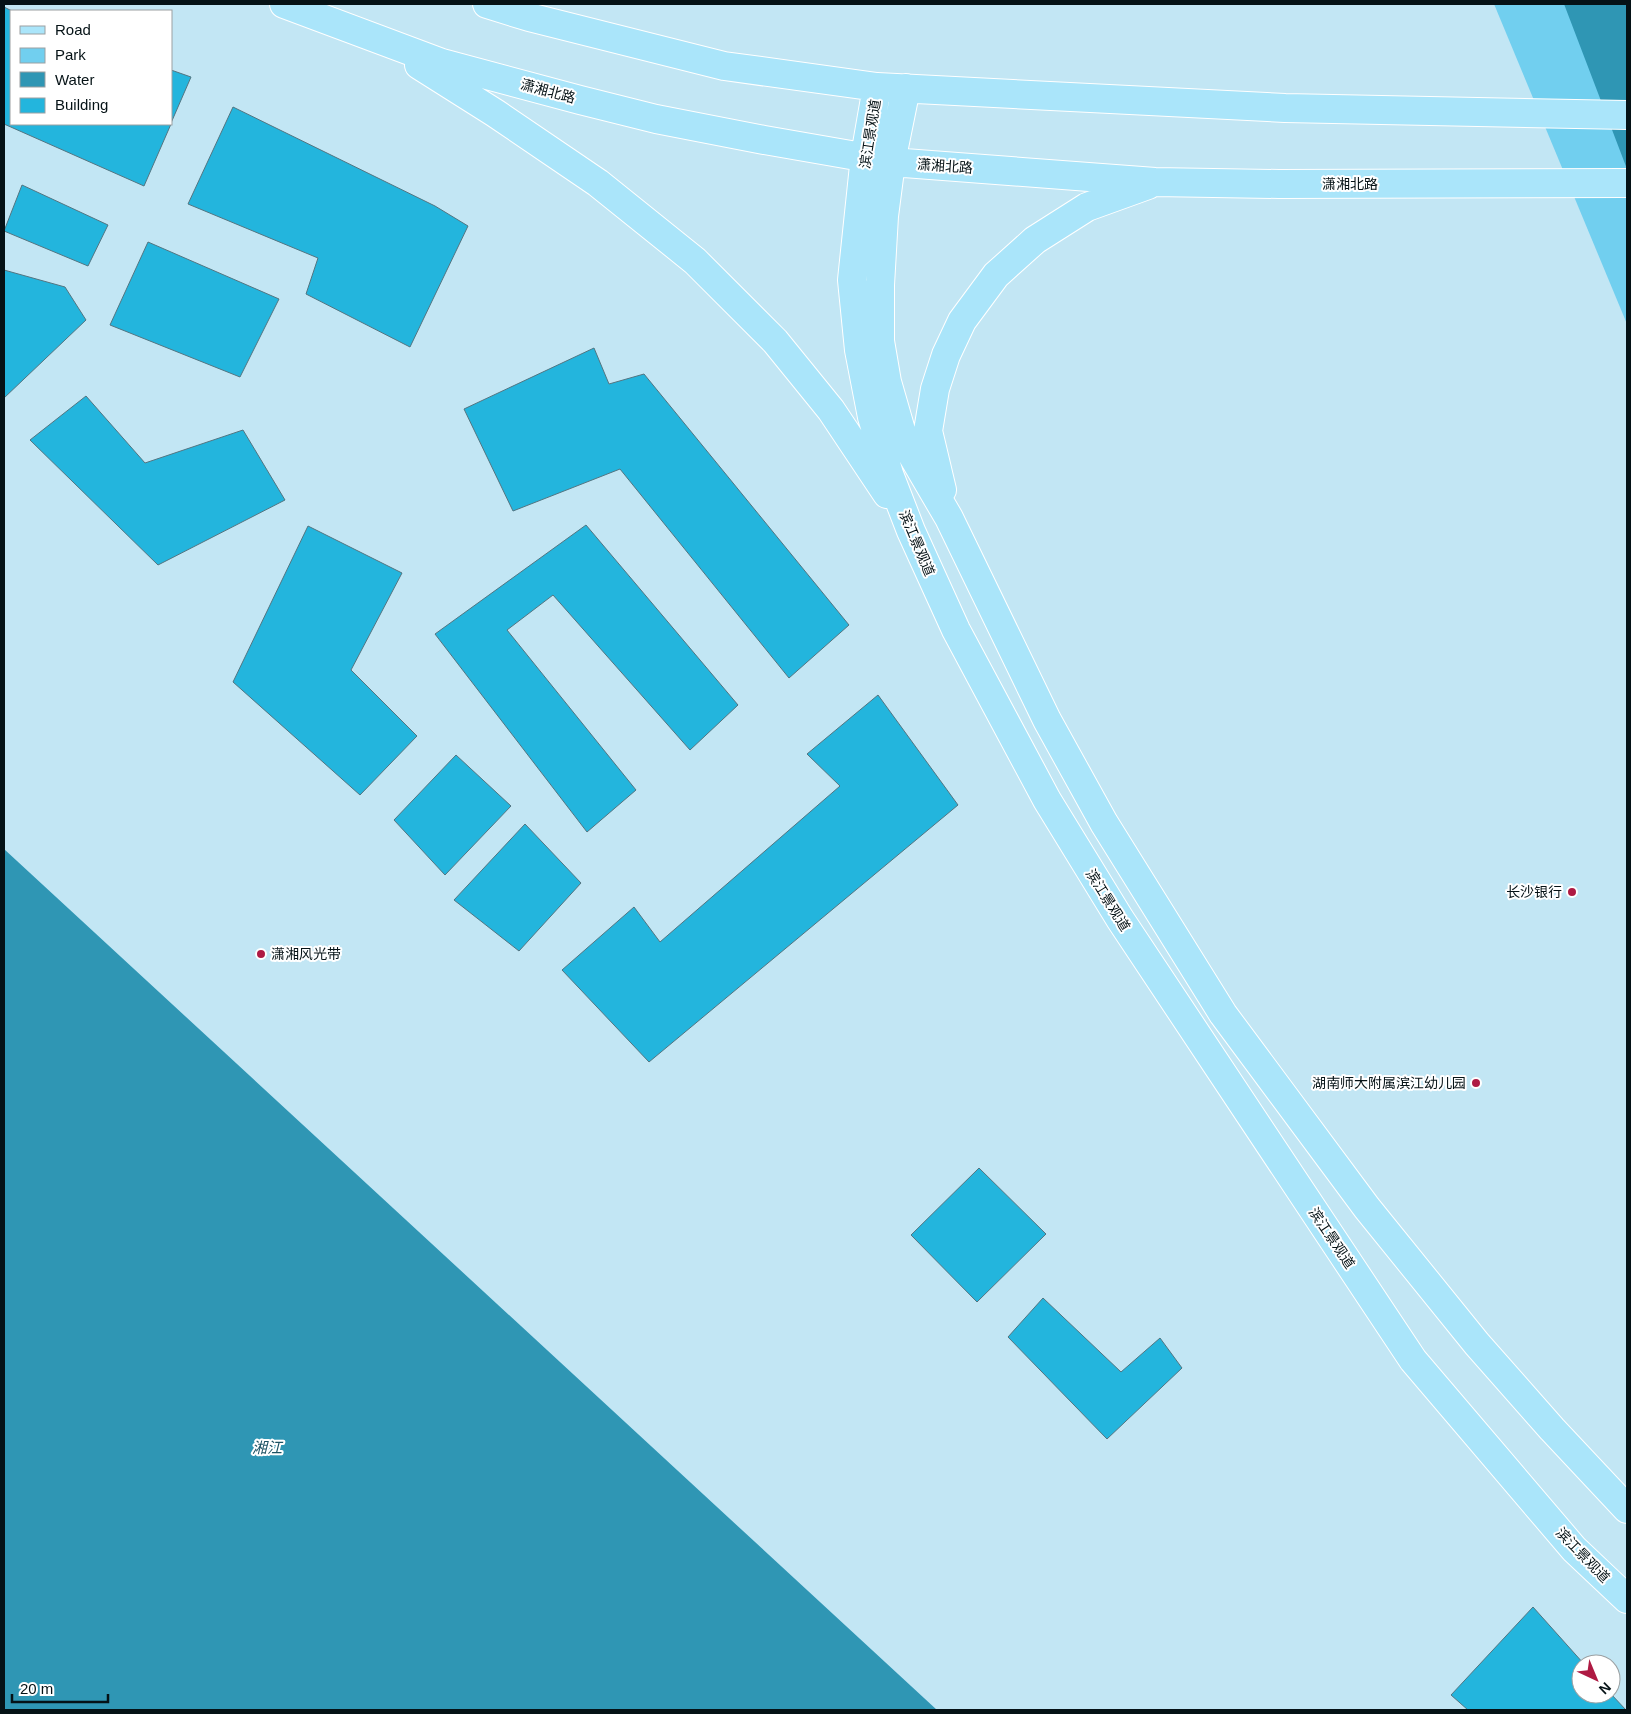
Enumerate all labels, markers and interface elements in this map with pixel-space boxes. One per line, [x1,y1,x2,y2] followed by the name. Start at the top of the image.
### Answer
[10,10,172,125] legend
[55,21,91,38] text: Road
[55,46,86,63] text: Park
[55,71,94,88] text: Water
[519,76,577,106] street label: 潇湘北路
[55,96,108,113] text: Building
[857,98,883,170] street label: 滨江景观道
[917,156,973,176] street label: 潇湘北路
[1322,176,1378,192] street label: 潇湘北路
[896,508,938,578] street label: 滨江景观道
[1083,866,1133,934] street label: 滨江景观道
[1506,884,1562,900] place label: 长沙银行
[1566,886,1578,898] marker: 长沙银行
[271,946,341,962] place label: 潇湘风光带
[255,948,267,960] marker: 潇湘风光带
[1312,1075,1466,1091] place label: 湖南师大附属滨江幼儿园
[1470,1077,1482,1089] marker: 湖南师大附属滨江幼儿园
[1306,1205,1358,1271] street label: 滨江景观道
[252,1439,284,1456] water label: 湘江
[1553,1524,1613,1586] street label: 滨江景观道
[1571,1654,1621,1704] north arrow
[12,1672,109,1704] scale bar
[1596,1679,1614,1698] text: N
[20,1680,53,1697] text: 20 m

